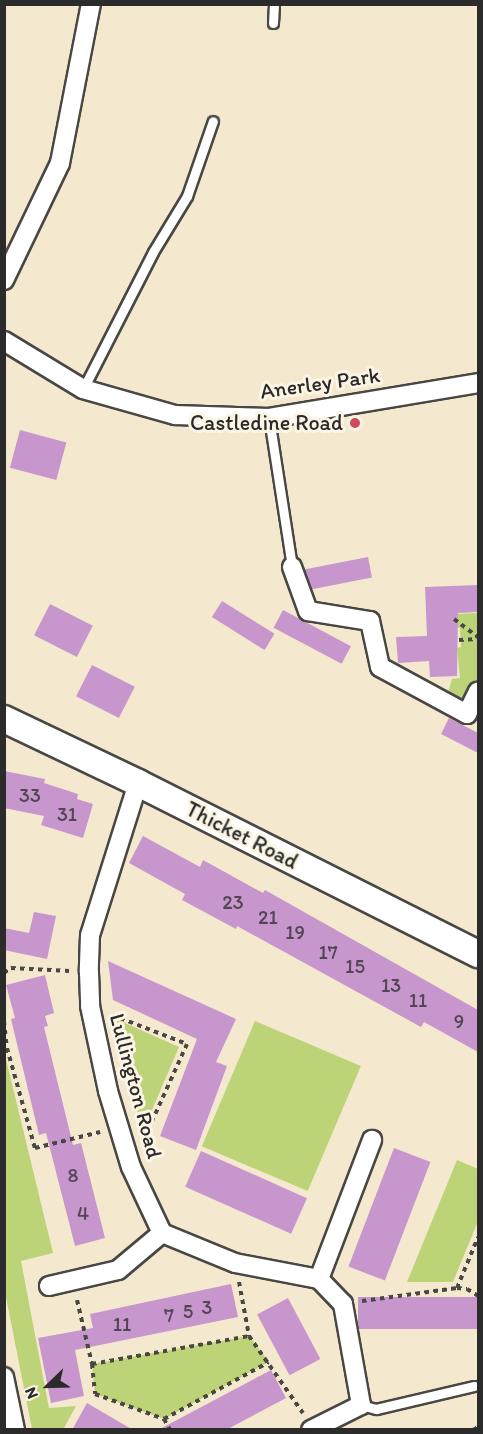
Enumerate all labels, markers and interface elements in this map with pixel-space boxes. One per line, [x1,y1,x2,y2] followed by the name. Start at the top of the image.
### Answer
[258,362,382,404] street label: Anerley Park
[190,410,343,436] place label: Castledine Road
[348,416,362,430] marker: Castledine Road
[19,783,41,807] house number: 33
[182,795,302,875] street label: Thicket Road
[57,802,77,826] house number: 31
[222,890,244,914] house number: 23
[258,905,278,929] house number: 21
[285,920,305,944] house number: 19
[318,940,338,964] house number: 17
[345,954,365,978] house number: 15
[381,973,401,997] house number: 13
[409,988,427,1012] house number: 11
[454,1009,464,1033] house number: 9
[104,1011,168,1161] street label: Lullington Road
[68,1163,78,1187] house number: 8
[77,1201,89,1225] house number: 4
[202,1295,212,1319] house number: 3
[183,1299,193,1323] house number: 5
[164,1303,174,1327] house number: 7
[113,1312,131,1336] house number: 11
[18,1356,78,1416] north arrow
[20,1385,42,1402] text: N

